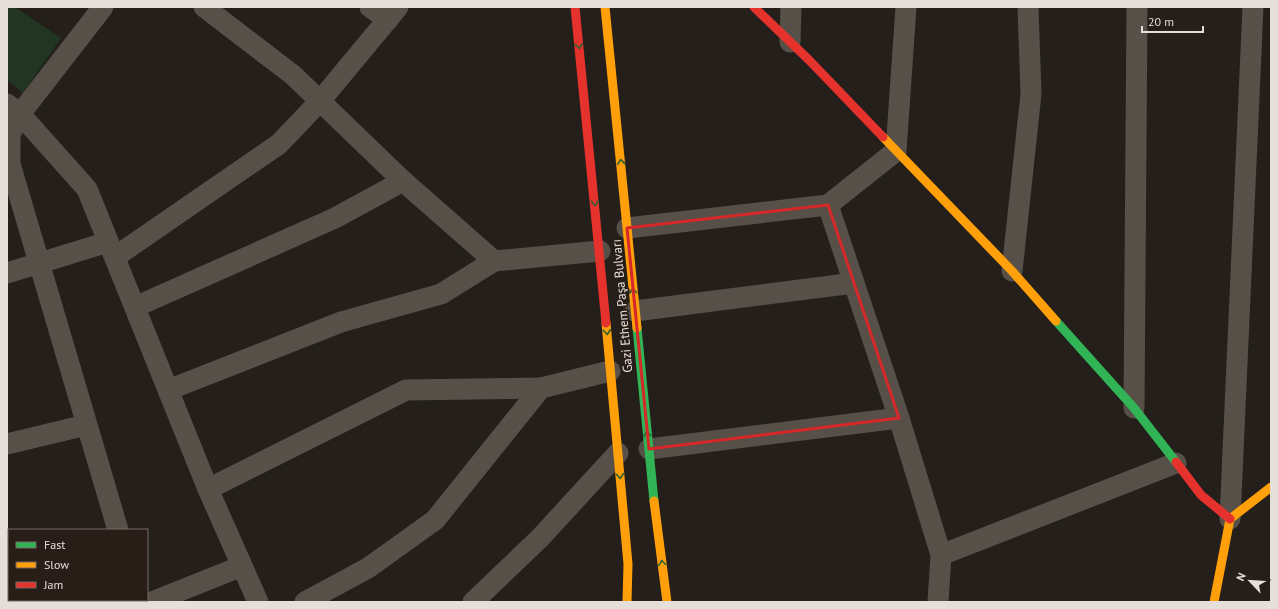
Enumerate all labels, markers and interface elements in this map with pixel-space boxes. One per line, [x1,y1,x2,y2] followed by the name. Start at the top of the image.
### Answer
[1142,8,1203,34] scale bar
[1148,14,1174,29] text: 20 m
[575,43,584,49] one-way arrow
[616,158,625,165] one-way arrow
[590,200,599,206] one-way arrow
[608,239,636,373] street label: Gazi Ethem Paşa Bulvarı
[629,288,638,294] one-way arrow
[602,329,611,335] one-way arrow
[643,431,652,437] one-way arrow
[615,473,624,479] one-way arrow
[8,529,148,601] legend
[44,537,65,552] text: Fast
[44,557,69,572] text: Slow
[658,560,667,566] one-way arrow
[1230,561,1270,601] north arrow
[1233,571,1249,583] text: N
[43,577,63,592] text: Jam

